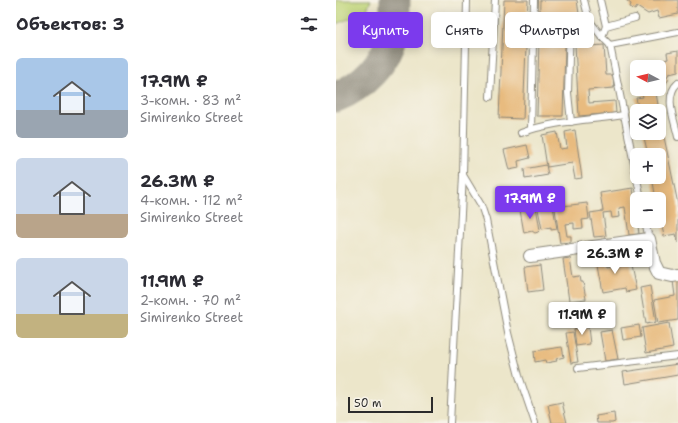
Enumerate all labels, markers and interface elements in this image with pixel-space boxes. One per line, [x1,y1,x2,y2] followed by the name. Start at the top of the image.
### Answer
[348,12,423,48] chip: Купить
[431,12,497,48] chip: Снять
[505,12,594,48] chip: Фильтры
[16,13,125,35] text: Объектов: 3
[298,13,320,35] icon: filters
[630,60,666,96] north arrow
[630,60,666,228] map controls
[140,70,208,92] text: 17.9M ₽
[48,74,96,122] icon: home
[140,92,241,109] text: 3-комн. · 83 m²
[630,104,666,140] button: layers
[140,109,243,126] text: Simirenko Street
[630,148,666,184] button: +
[140,170,215,192] text: 26.3M ₽
[48,174,96,222] icon: home
[493,186,567,220] pin: 17.9M ₽
[504,190,556,207] text: 17.9M ₽
[140,192,243,209] text: 4-комн. · 112 m²
[630,192,666,228] button: −
[140,209,243,226] text: Simirenko Street
[578,241,652,275] pin: 26.3M ₽
[586,245,644,262] text: 26.3M ₽
[140,270,204,292] text: 11.9M ₽
[48,274,96,322] icon: home
[140,292,241,309] text: 2-комн. · 70 m²
[545,302,619,336] pin: 11.9M ₽
[557,306,607,323] text: 11.9M ₽
[140,309,243,326] text: Simirenko Street
[348,395,433,414] scale bar
[354,396,382,411] text: 50 m

